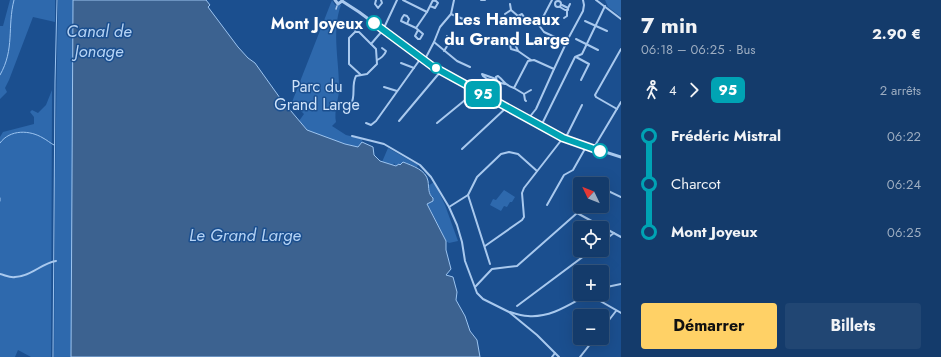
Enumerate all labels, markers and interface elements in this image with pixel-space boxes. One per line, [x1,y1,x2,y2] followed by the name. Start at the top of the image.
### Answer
[444,7,570,51] district label: Les Hameaux du Grand Large
[641,9,698,41] text: 7 min
[271,12,363,35] place label: Mont Joyeux
[366,15,382,31] marker: Mont Joyeux
[66,19,132,63] water label: Canal de Jonage
[872,23,921,45] text: 2.90 €
[641,40,756,59] text: 06:18 – 06:25 · Bus
[430,62,442,74] unlabelled marker
[274,75,360,116] park label: Parc du Grand Large
[641,79,663,101] icon: walk
[683,79,705,101] icon: forward
[719,80,737,100] text: 95
[465,81,501,107] line badge: 95
[669,81,677,100] text: 4
[880,81,921,100] text: 2 arrêts
[474,84,492,104] text: 95
[671,125,781,147] text: Frédéric Mistral
[887,127,921,146] text: 06:22
[592,143,608,159] unlabelled marker
[671,173,720,195] text: Charcot
[887,175,921,194] text: 06:24
[573,177,609,213] north arrow
[573,177,609,345] map controls
[573,221,609,257] button: locate
[671,221,757,243] text: Mont Joyeux
[189,223,302,247] water label: Le Grand Large
[887,223,921,242] text: 06:25
[573,265,609,301] button: +
[641,303,777,349] button: Démarrer
[785,303,921,349] button: Billets
[573,309,609,345] button: −

